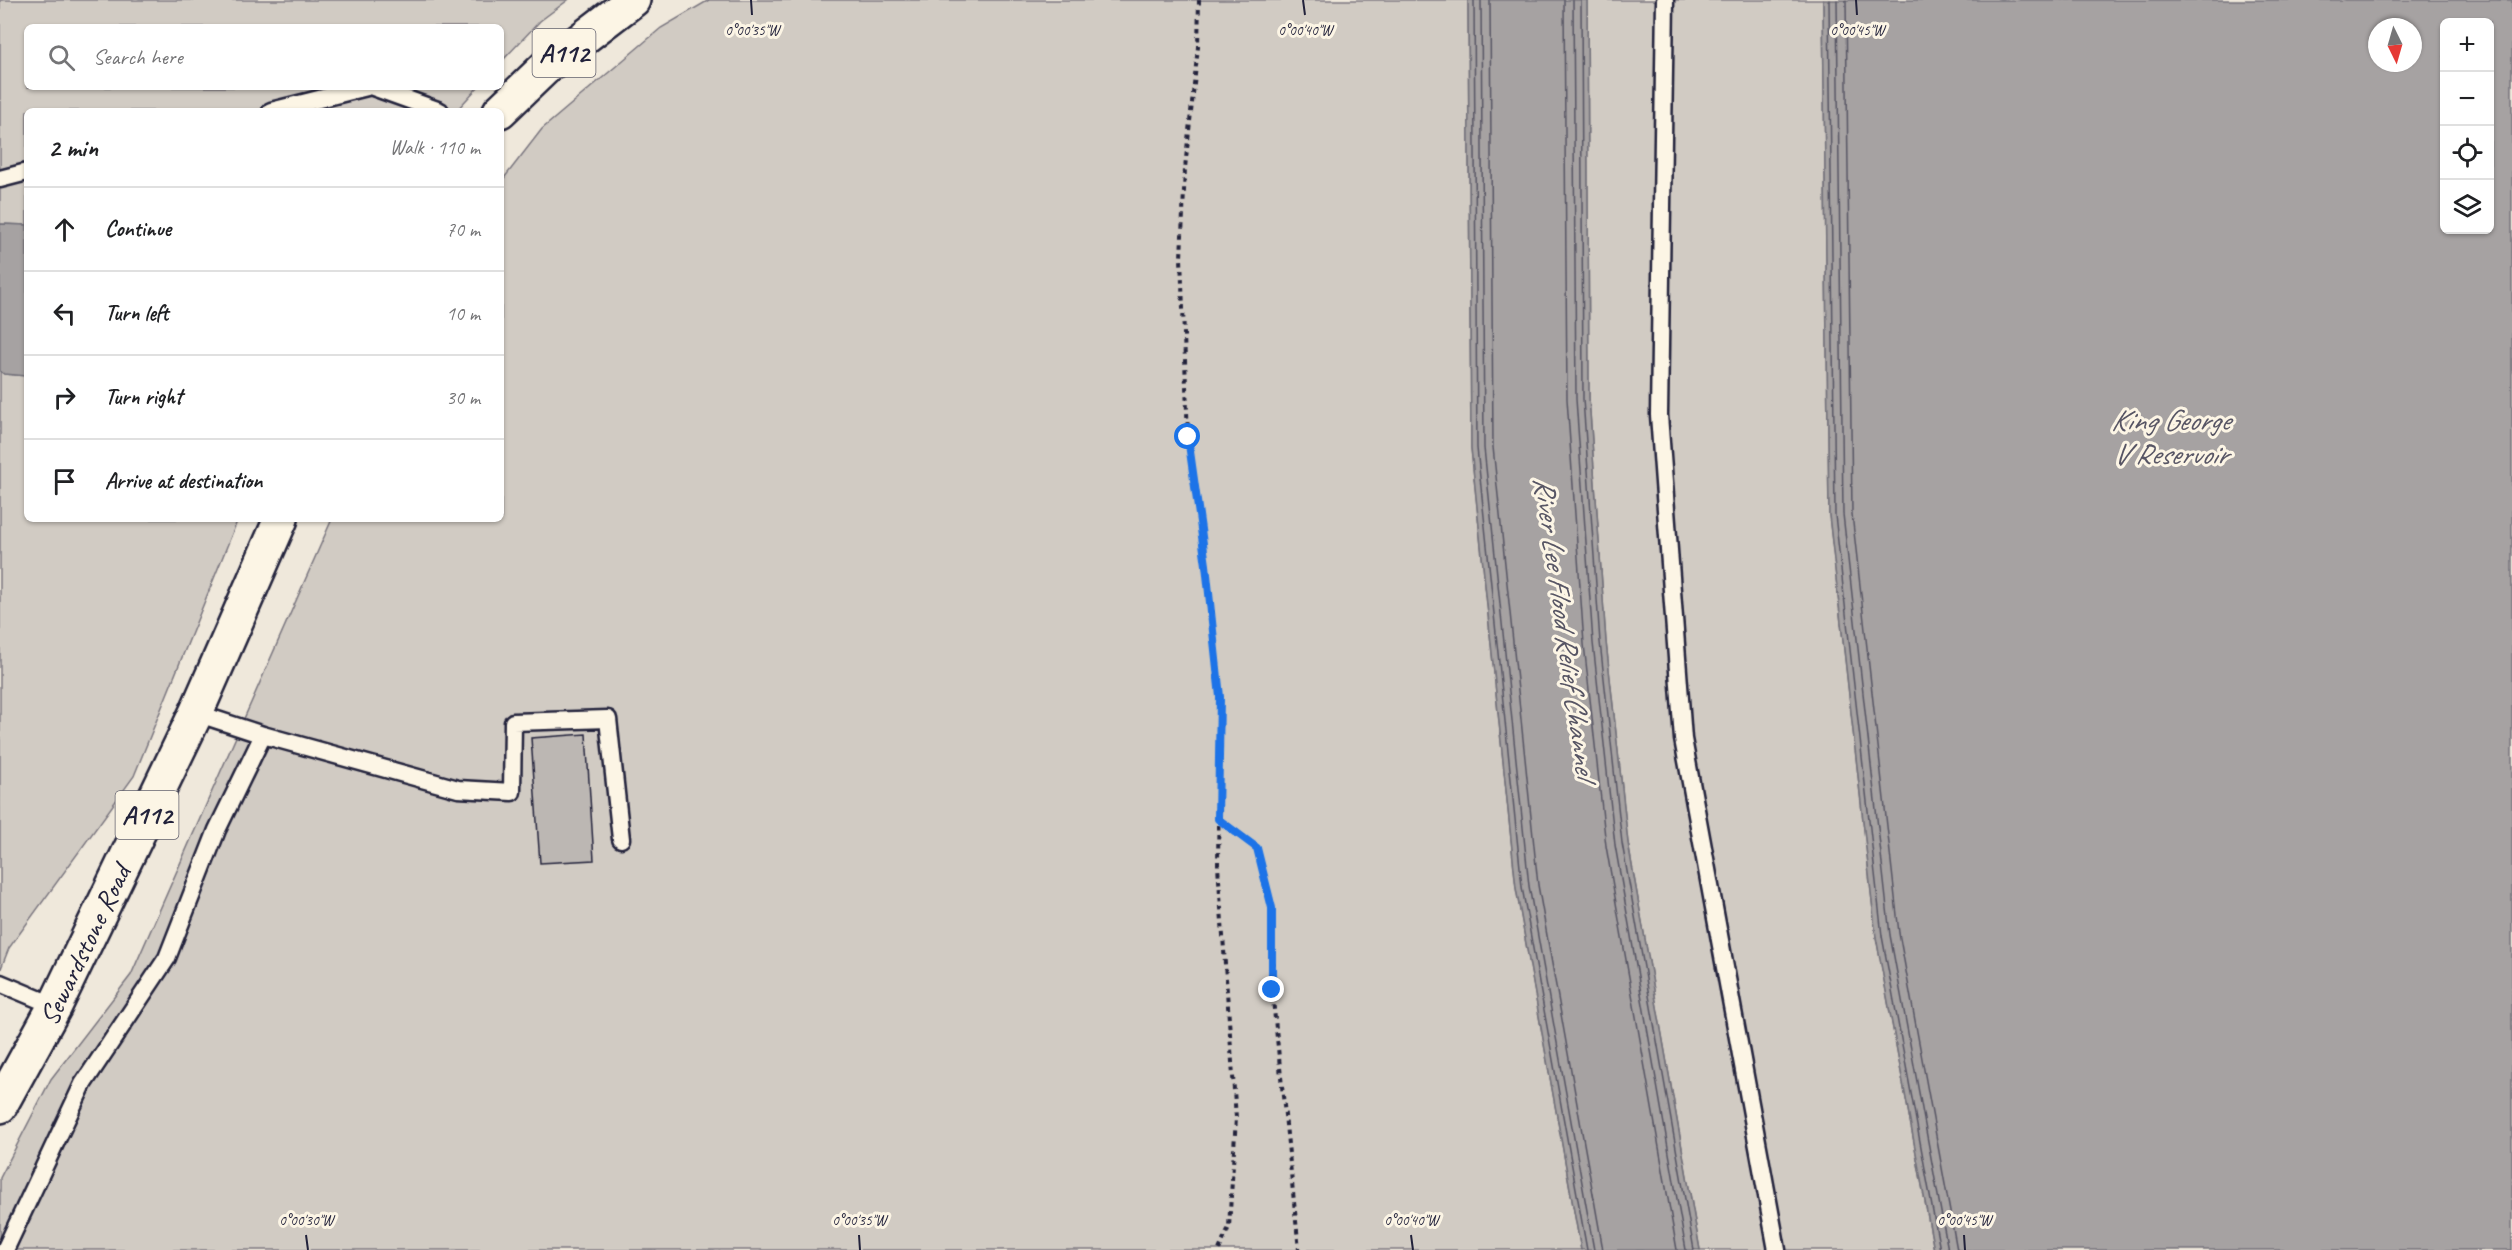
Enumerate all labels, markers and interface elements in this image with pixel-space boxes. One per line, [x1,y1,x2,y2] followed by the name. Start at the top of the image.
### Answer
[2368,18,2422,72] north arrow
[2440,18,2494,234] map controls
[2440,18,2494,72] button: +
[725,21,782,40] text: 0°00'35"W
[1278,21,1335,40] text: 0°00'40"W
[1830,21,1887,40] text: 0°00'45"W
[24,24,504,90] search box
[532,29,596,77] road number: A112
[45,41,78,74] icon: search
[93,43,183,71] text: Search here
[2440,72,2494,126] button: −
[2440,126,2494,180] button: locate
[48,131,98,164] text: 2 min
[390,135,480,160] text: Walk · 110 m
[2440,180,2494,234] button: layers
[48,213,81,246] icon: ahead
[105,215,171,243] text: Continue
[446,217,480,242] text: 70 m
[48,297,81,330] icon: left
[105,299,169,327] text: Turn left
[446,301,480,326] text: 10 m
[48,381,81,414] icon: right
[105,383,182,411] text: Turn right
[446,385,480,410] text: 30 m
[2111,401,2234,473] water label: King George V Reservoir
[1174,423,1200,449] route start
[48,465,81,498] icon: arrive
[105,467,262,495] text: Arrive at destination
[1525,474,1606,790] water label: River Lee Flood Relief Channel
[116,791,178,839] road number: A112
[31,856,140,1031] street label: Sewardstone Road
[1258,976,1284,1002] route end
[279,1211,336,1230] text: 0°00'30"W
[832,1211,889,1230] text: 0°00'35"W
[1384,1211,1441,1230] text: 0°00'40"W
[1937,1211,1994,1230] text: 0°00'45"W

